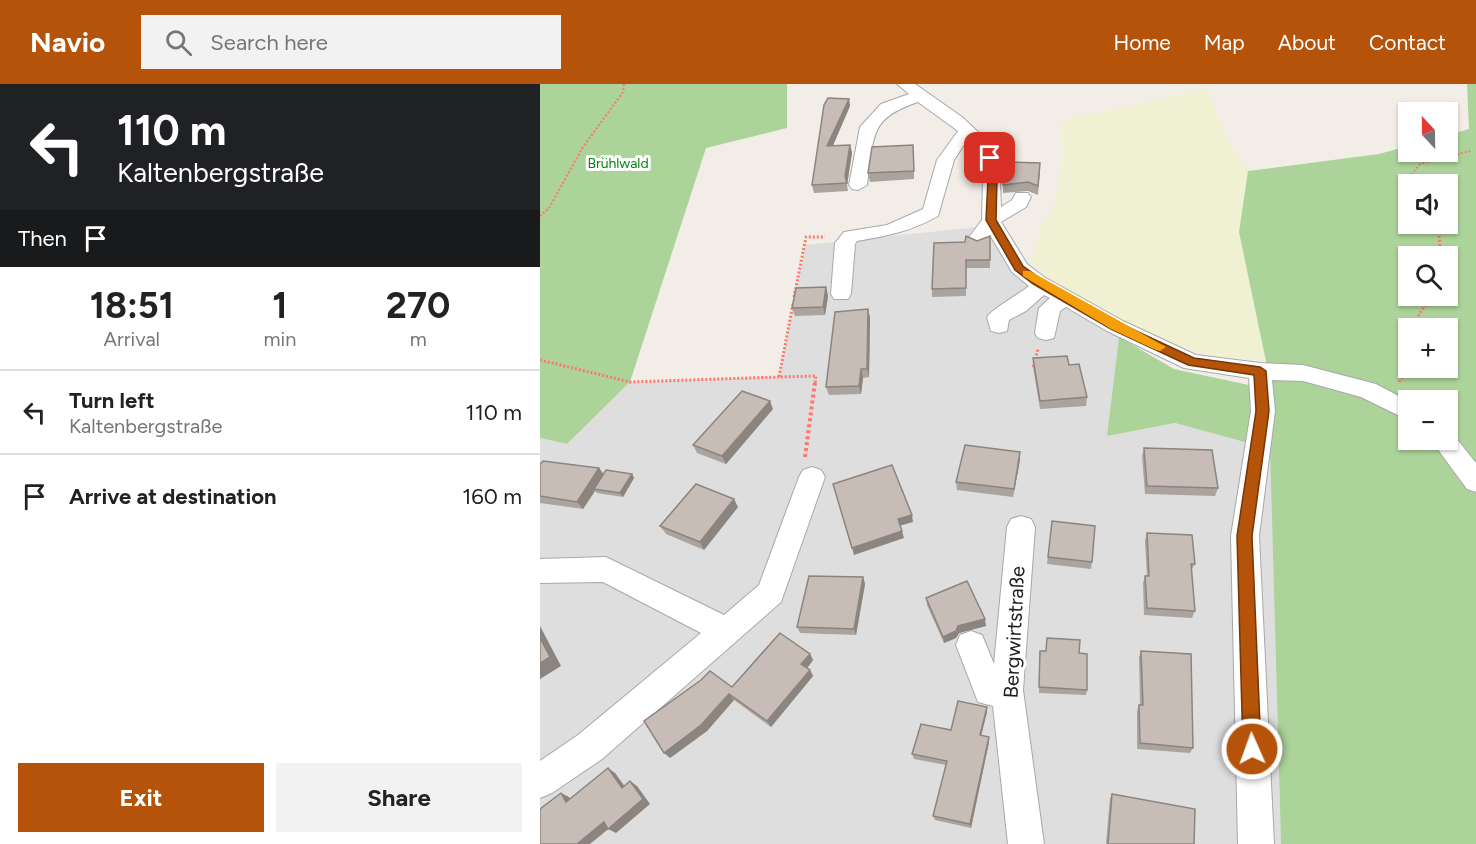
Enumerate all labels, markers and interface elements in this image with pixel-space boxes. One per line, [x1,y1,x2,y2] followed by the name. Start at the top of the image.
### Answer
[141,15,561,69] search box
[30,25,105,59] text: Navio
[162,26,195,59] icon: search
[210,29,328,56] text: Search here
[1114,30,1171,55] text: Home
[1204,30,1245,55] text: Map
[1278,30,1336,55] text: About
[1369,30,1446,55] text: Contact
[1398,102,1458,162] north arrow
[1398,102,1458,450] map controls
[117,105,226,156] text: 110 m
[18,108,96,186] icon: left
[964,132,1015,183] pin
[973,141,1006,174] icon: arrive
[587,155,649,172] park label: Brühlwald
[117,156,324,189] text: Kaltenbergstraße
[1398,174,1458,234] button: sound
[79,222,112,255] icon: arrive
[18,225,67,252] text: Then
[1398,246,1458,306] button: search
[90,284,174,327] text: 18:51
[272,284,288,327] text: 1
[386,284,450,327] text: 270
[1398,318,1458,378] button: +
[104,327,160,351] text: Arrival
[264,327,296,351] text: min
[410,327,427,351] text: m
[69,387,155,414] text: Turn left
[1398,390,1458,450] button: −
[18,396,51,429] icon: left
[466,399,522,426] text: 110 m
[69,414,222,438] text: Kaltenbergstraße
[18,480,51,513] icon: arrive
[69,483,277,510] text: Arrive at destination
[462,483,522,510] text: 160 m
[999,565,1029,699] street label: Bergwirtstraße
[1220,717,1284,781] position arrow
[18,763,264,832] button: Exit
[276,763,522,832] button: Share

